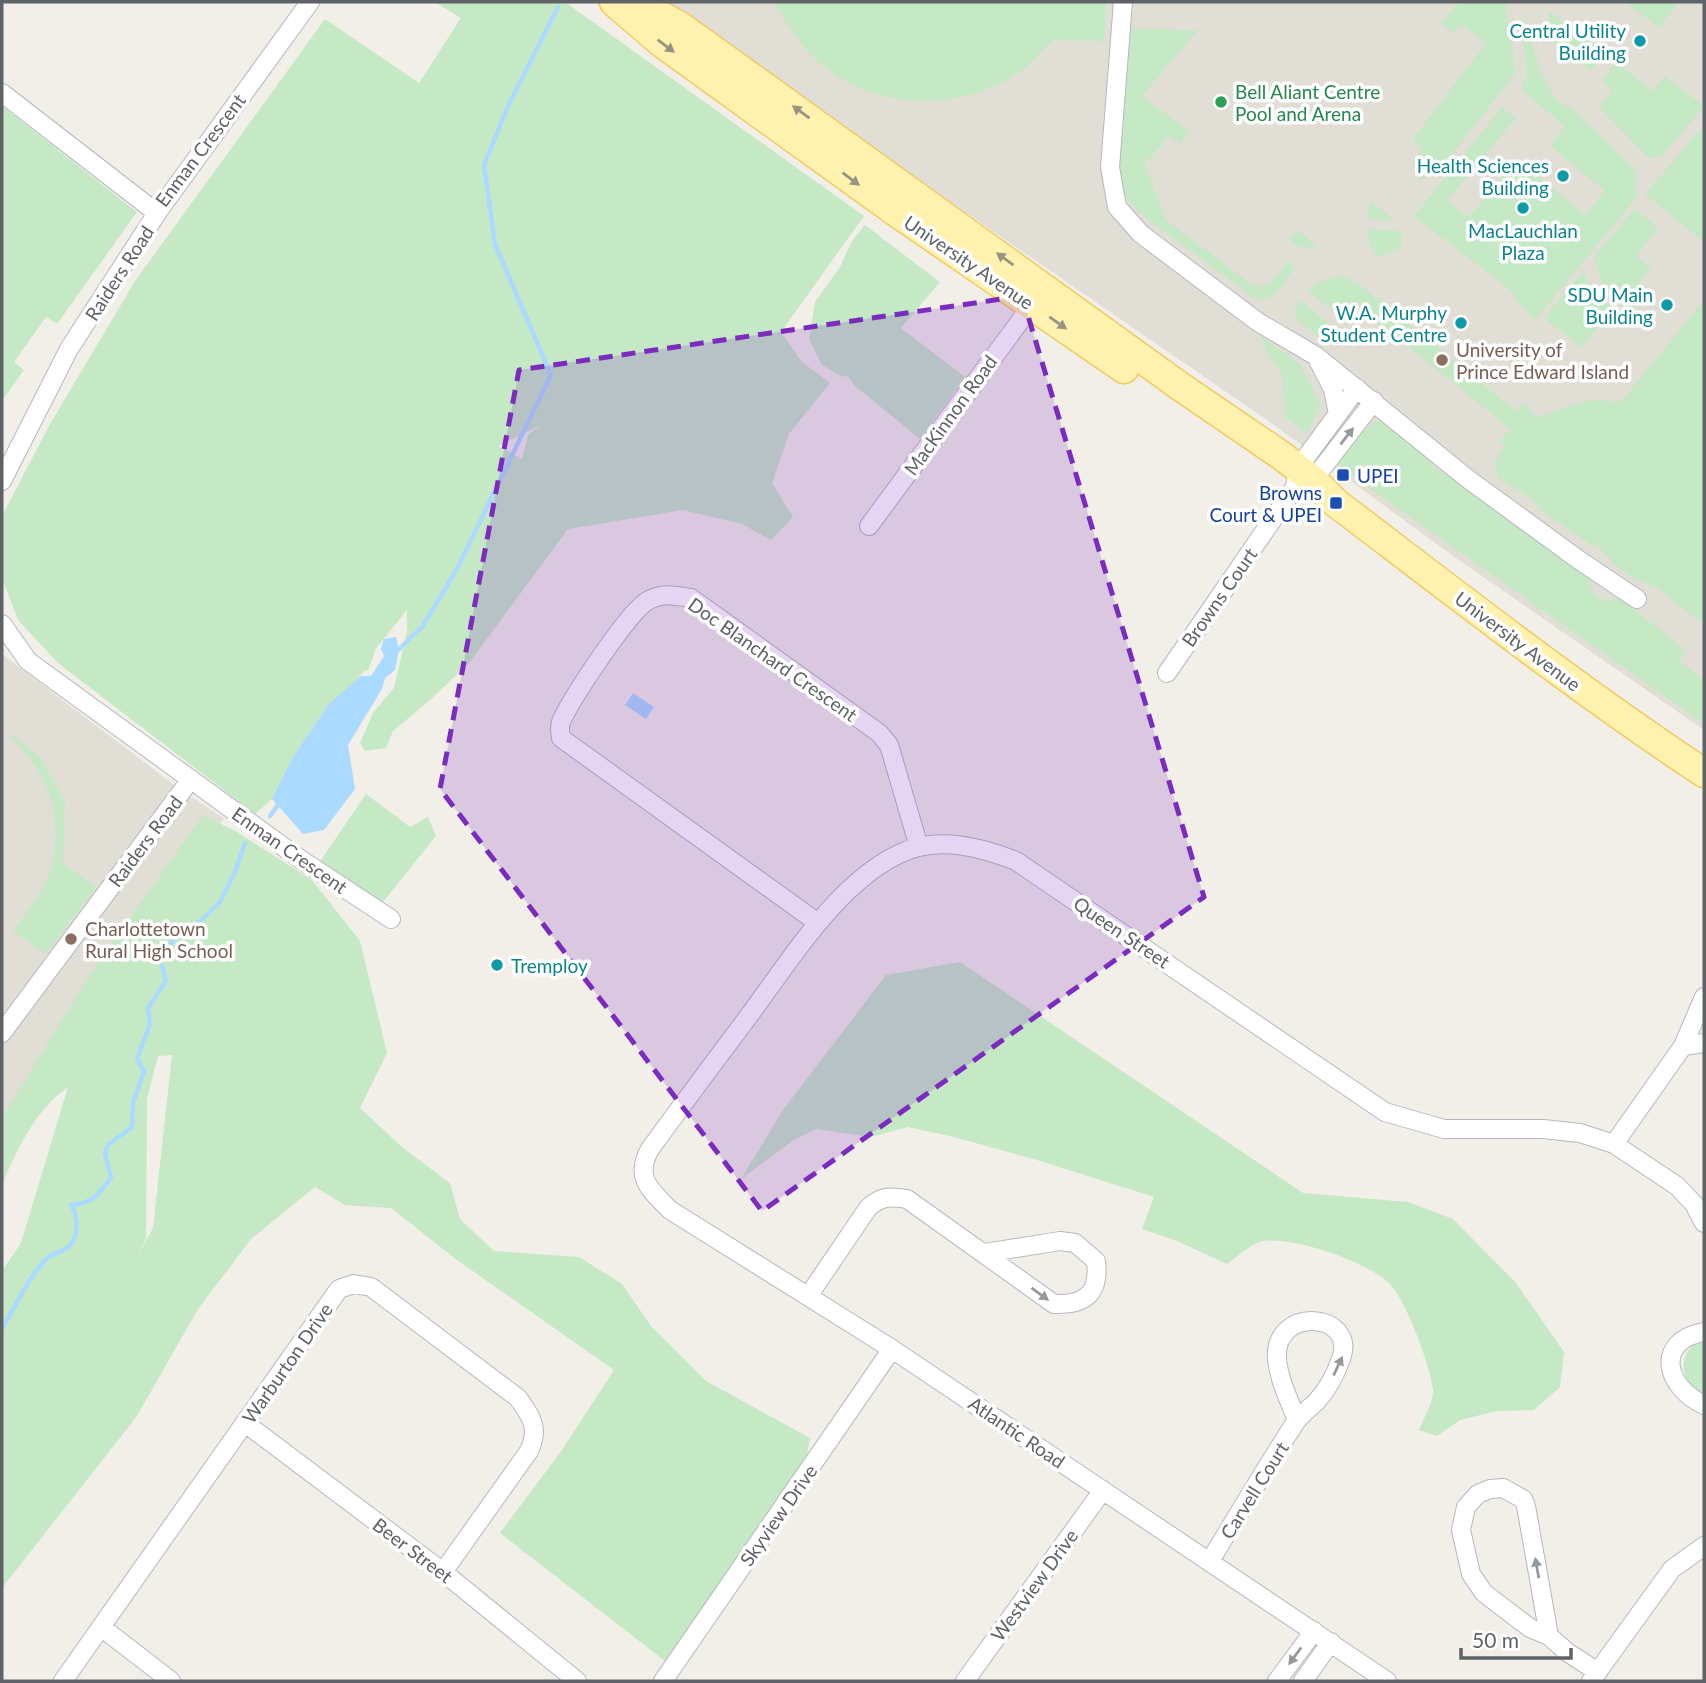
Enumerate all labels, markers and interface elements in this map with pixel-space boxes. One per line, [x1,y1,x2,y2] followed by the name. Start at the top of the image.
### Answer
[1510,19,1626,64] place label: Central Utility Building
[1632,33,1648,49] marker: Central Utility Building
[657,39,676,53] one-way arrow
[1235,80,1380,125] place label: Bell Aliant Centre Pool and Arena
[150,89,250,211] street label: Enman Crescent
[1213,94,1229,110] marker: Bell Aliant Centre Pool and Arena
[792,105,810,119] one-way arrow
[1417,154,1549,199] place label: Health Sciences Building
[1555,168,1571,184] marker: Health Sciences Building
[842,172,860,186] one-way arrow
[1515,200,1531,216] marker: MacLauchlan Plaza
[900,210,1038,314] street label: University Avenue
[1468,219,1578,264] place label: MacLauchlan Plaza
[80,221,158,325] street label: Raiders Road
[996,253,1014,267] one-way arrow
[1567,283,1653,328] place label: SDU Main Building
[1659,297,1675,313] marker: SDU Main Building
[1321,301,1447,346] place label: W.A. Murphy Student Centre
[1453,315,1469,331] marker: W.A. Murphy Student Centre
[1049,316,1067,330] one-way arrow
[1456,338,1629,383] place label: University of Prince Edward Island
[899,351,1001,479] street label: MacKinnon Road
[1434,352,1450,368] marker: University of Prince Edward Island
[1340,427,1355,445] one-way arrow
[1357,464,1399,487] place label: UPEI
[1335,467,1351,483] marker: UPEI
[1209,481,1322,526] place label: Browns Court & UPEI
[1328,495,1344,511] marker: Browns Court & UPEI
[1176,543,1262,651] street label: Browns Court
[1451,586,1585,696] street label: University Avenue
[684,592,862,726] street label: Doc Blanchard Crescent
[103,791,187,891] street label: Raiders Road
[228,802,352,898] street label: Enman Crescent
[1069,891,1175,973] street label: Queen Street
[85,917,233,962] place label: Charlottetown Rural High School
[63,931,79,947] marker: Charlottetown Rural High School
[511,954,588,977] place label: Tremploy
[489,957,505,973] marker: Tremploy
[1031,1286,1049,1300] one-way arrow
[237,1298,337,1428] street label: Warburton Drive
[1332,1356,1344,1376] one-way arrow
[964,1391,1070,1473] street label: Atlantic Road
[1215,1437,1293,1543] street label: Carvell Court
[735,1460,821,1570] street label: Skyview Drive
[369,1513,457,1587] street label: Beer Street
[986,1525,1082,1645] street label: Westview Drive
[1531,1557,1542,1579] one-way arrow
[1461,1616,1571,1660] scale bar
[1472,1627,1519,1652] text: 50 m
[1288,1647,1302,1665] one-way arrow

